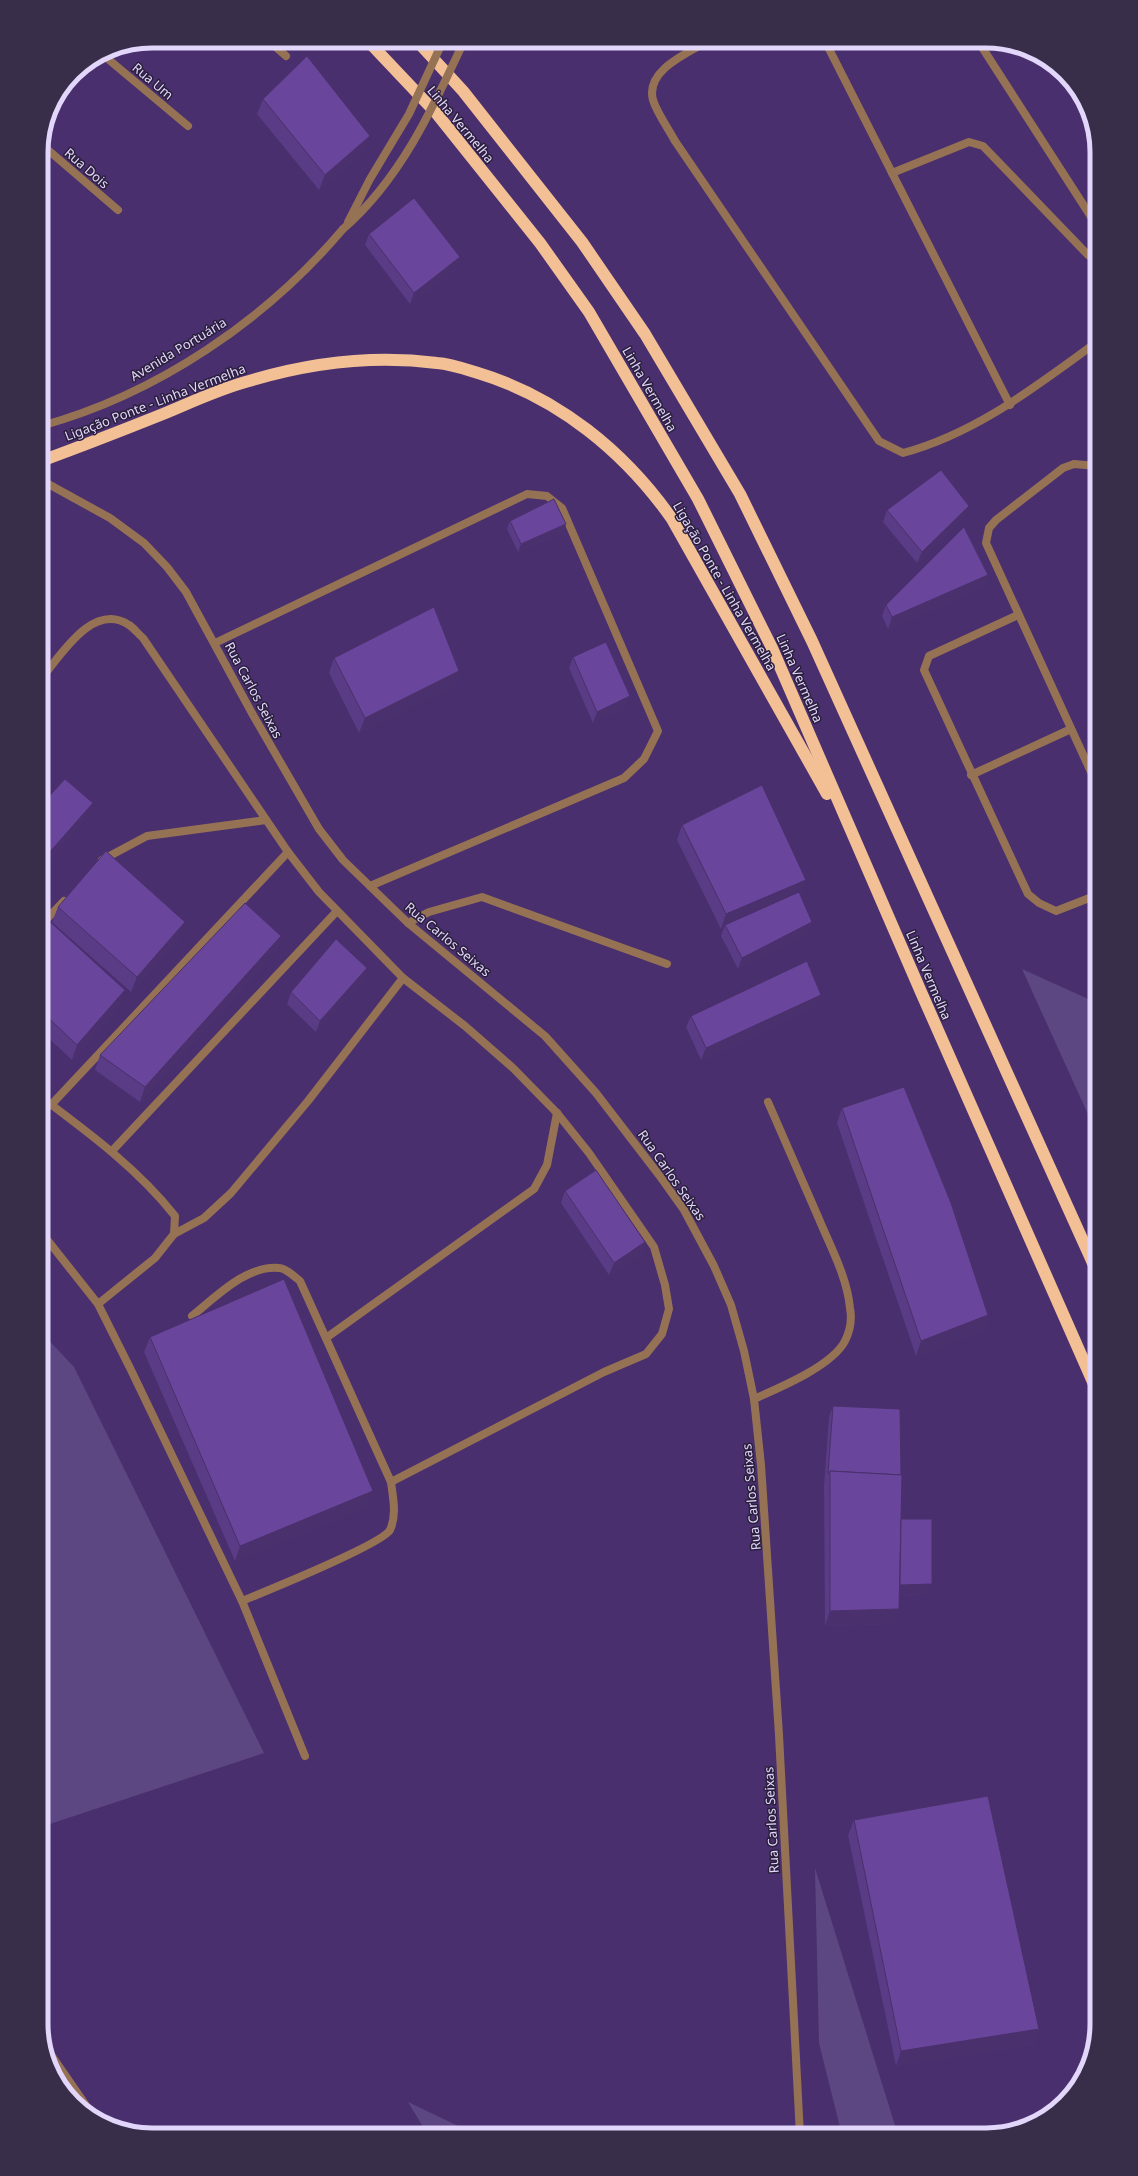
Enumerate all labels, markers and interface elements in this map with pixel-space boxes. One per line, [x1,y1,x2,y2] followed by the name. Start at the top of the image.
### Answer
[129,59,177,103] street label: Rua Um
[423,82,499,166] street label: Linha Vermelha
[61,144,113,192] street label: Rua Dois
[126,313,230,385] street label: Avenida Portuária
[618,343,682,435] street label: Linha Vermelha
[62,359,248,445] street label: Ligação Ponte - Linha Vermelha
[669,498,781,674] street label: Ligação Ponte - Linha Vermelha
[772,631,828,725] street label: Linha Vermelha
[221,639,287,741] street label: Rua Carlos Seixas
[401,898,495,980] street label: Rua Carlos Seixas
[902,928,956,1022] street label: Linha Vermelha
[634,1126,710,1224] street label: Rua Carlos Seixas
[737,1443,765,1551] street label: Rua Carlos Seixas
[759,1766,783,1874] street label: Rua Carlos Seixas

